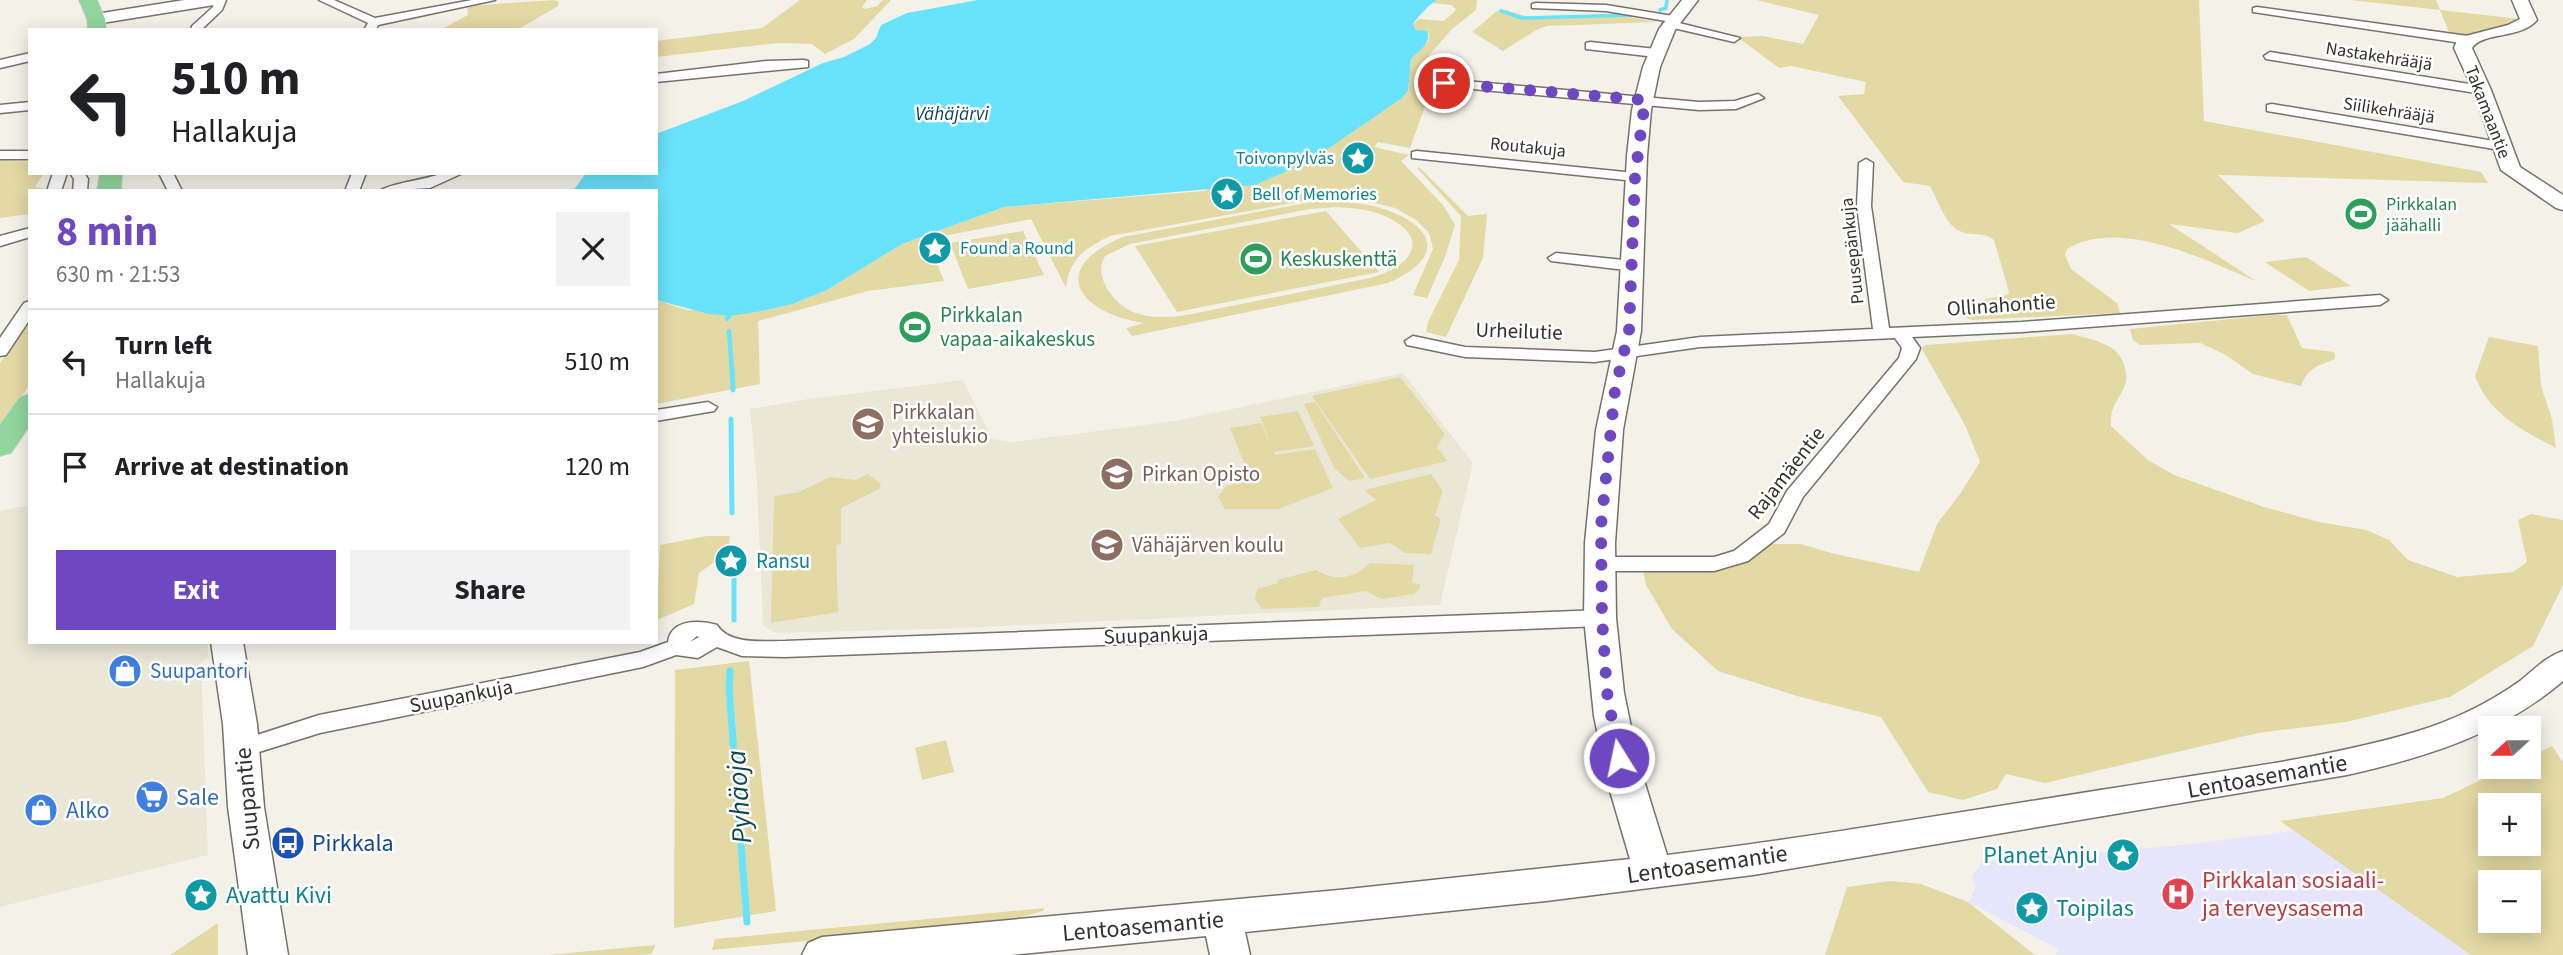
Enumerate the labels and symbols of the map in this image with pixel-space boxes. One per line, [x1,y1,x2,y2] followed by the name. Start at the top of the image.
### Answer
[2324,36,2434,77] street label: Nastakehrääjä
[1414,53,1474,113] pin
[2458,62,2517,162] street label: Takamaantie
[2341,91,2436,130] street label: Siilikehrääjä
[915,101,989,128] water label: Vähäjärvi
[1489,131,1567,164] street label: Routakuja
[1339,139,1377,177] place icon: Toivonpylväs
[1236,146,1334,171] place label: Toivonpylväs
[1208,175,1246,213] place icon: Bell of Memories
[1252,182,1377,207] place label: Bell of Memories
[2385,192,2457,238] place label: Pirkkalan jäähalli
[2342,195,2380,233] sports icon: Pirkkalan jäähalli
[1834,196,1871,305] street label: Puusepänkuja
[916,229,954,267] place icon: Found a Round
[960,236,1074,261] place label: Found a Round
[1237,240,1275,278] sports icon: Keskuskenttä
[1280,244,1397,274] place label: Keskuskenttä
[1946,286,2056,324] street label: Ollinahontie
[940,300,1095,354] place label: Pirkkalan vapaa-aikakeskus
[896,308,934,346] sports icon: Pirkkalan vapaa-aikakeskus
[1475,314,1563,348] street label: Urheilutie
[892,397,988,451] place label: Pirkkalan yhteislukio
[849,405,887,443] school or university icon: Pirkkalan yhteislukio
[1740,420,1832,526] street label: Rajamäentie
[1098,455,1136,493] school or university icon: Pirkan Opisto
[1142,459,1260,489] place label: Pirkan Opisto
[1088,526,1126,564] school or university icon: Vähäjärven koulu
[1132,530,1284,560] place label: Vähäjärven koulu
[712,542,750,580] place icon: Ransu
[756,546,810,576] place label: Ransu
[1103,618,1209,652] street label: Suupankuja
[106,652,144,690] shop icon: Suupantori
[150,656,248,686] place label: Suupantori
[407,671,515,721] street label: Suupankuja
[2478,716,2541,779] north arrow
[1582,721,1656,795] position arrow
[2184,745,2350,808] street label: Lentoasemantie
[226,746,269,852] street label: Suupantie
[716,749,762,845] water label: Pyhäoja
[133,778,171,816] supermarket icon: Sale
[176,780,219,815] place label: Sale
[22,791,60,829] shop icon: Alko
[66,793,110,828] place label: Alko
[269,824,307,862] bus stop icon: Pirkkala
[312,826,394,861] place label: Pirkkala
[1624,836,1790,893] street label: Lentoasemantie
[2104,836,2142,874] place icon: Planet Anju
[1983,838,2098,873] place label: Planet Anju
[2201,863,2384,926] place label: Pirkkalan sosiaali- ja terveysasema
[2159,875,2197,913] hospital icon: Pirkkalan sosiaali- ja terveysasema
[182,876,220,914] place icon: Avattu Kivi
[226,878,332,913] place label: Avattu Kivi
[2013,889,2051,927] place icon: Toipilas
[2056,891,2134,926] place label: Toipilas
[1061,902,1225,951] street label: Lentoasemantie

